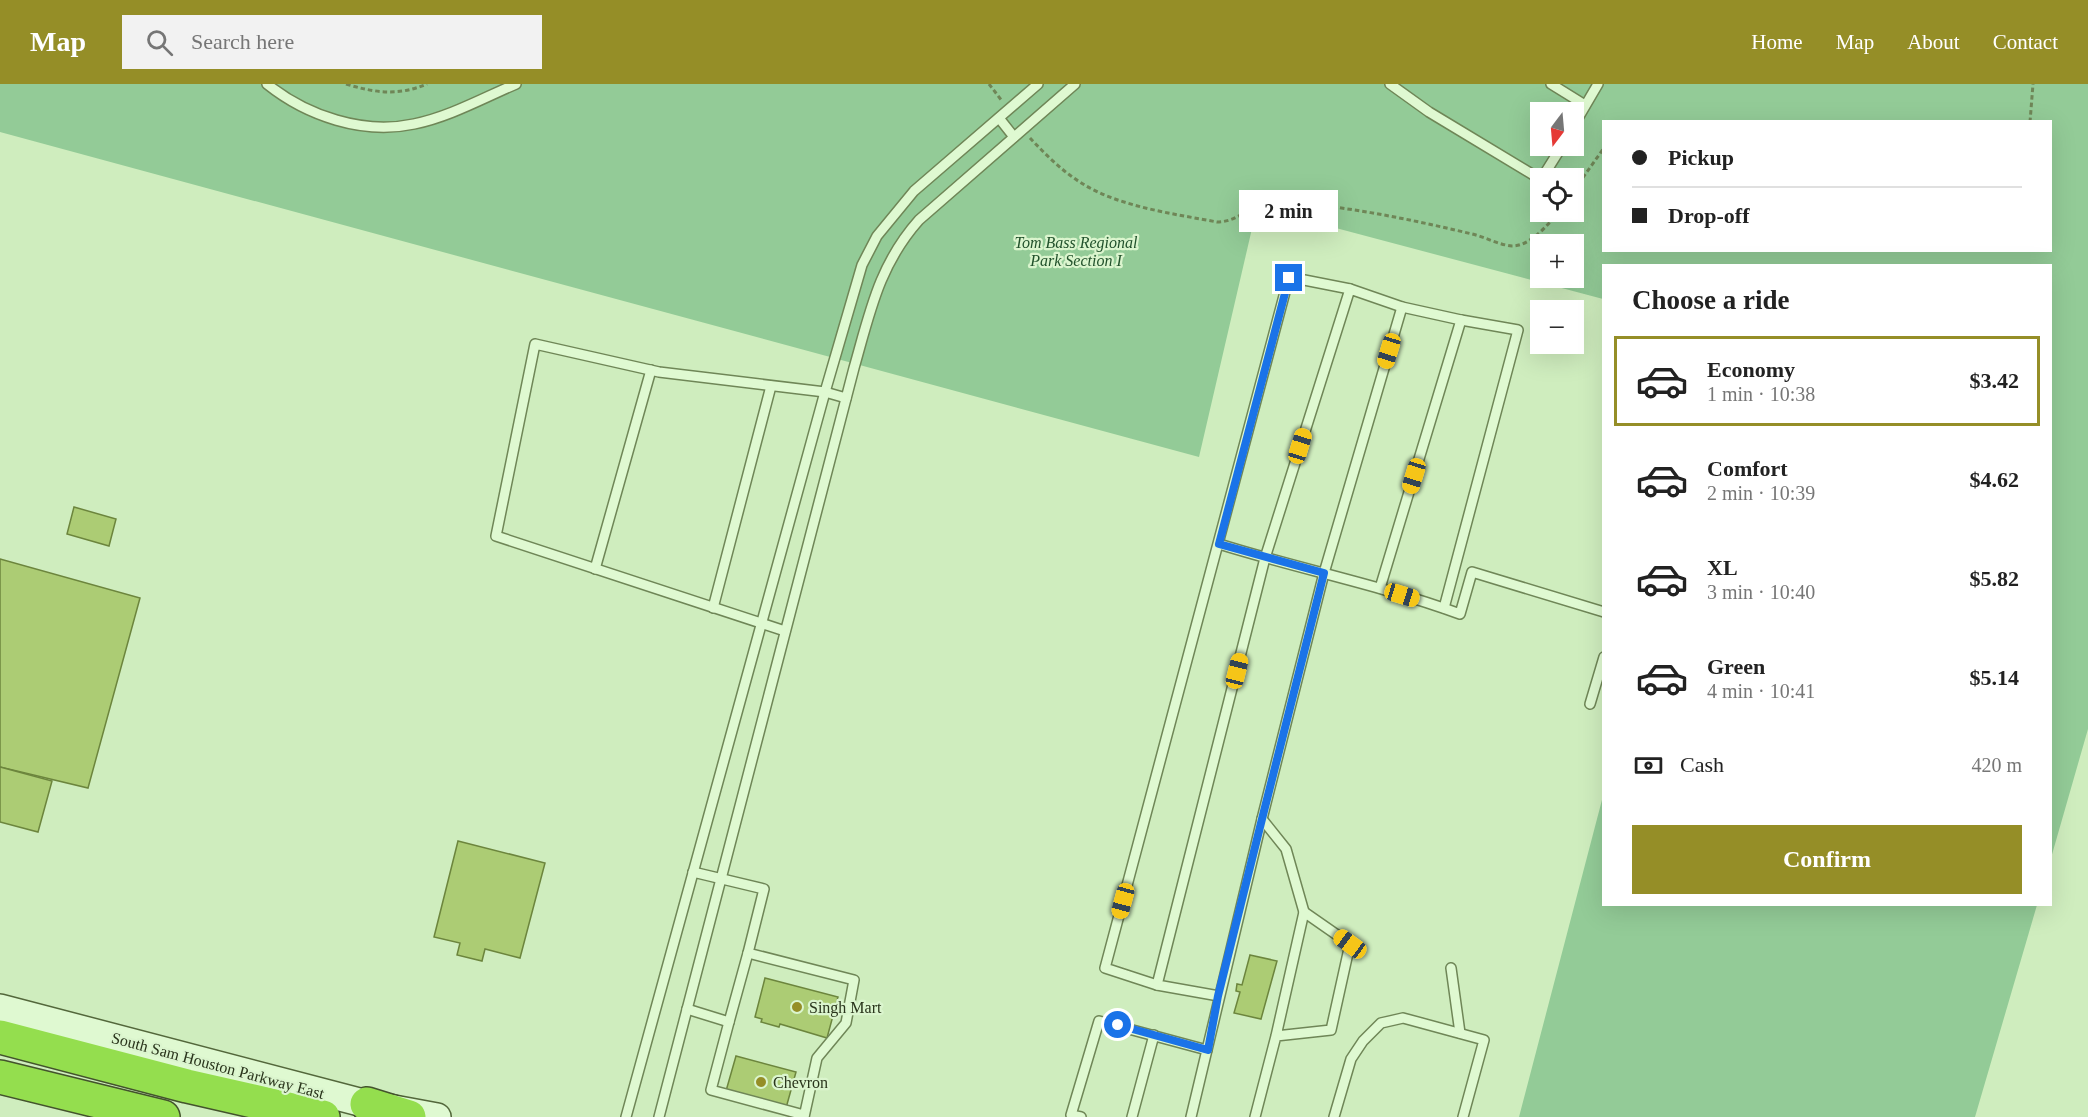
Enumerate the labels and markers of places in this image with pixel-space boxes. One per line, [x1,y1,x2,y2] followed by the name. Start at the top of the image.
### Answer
[809,999,882,1017] place label: Singh Mart
[790,1000,804,1014] marker: Singh Mart
[773,1074,828,1091] place label: Chevron
[754,1075,768,1089] marker: Chevron

